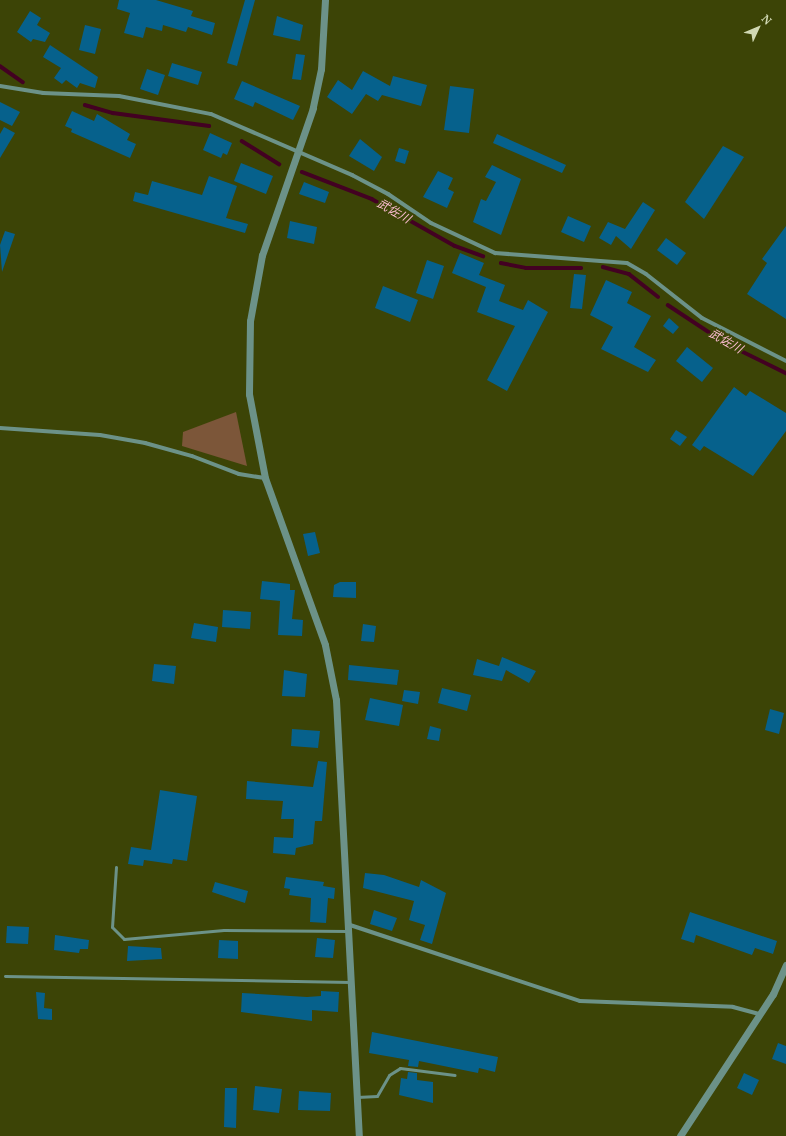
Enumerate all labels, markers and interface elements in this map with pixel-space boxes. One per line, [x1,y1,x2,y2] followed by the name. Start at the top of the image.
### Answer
[738,8,778,48] north arrow
[759,11,775,28] text: N
[375,196,413,226] water label: 武佐川
[707,326,745,356] water label: 武佐川

